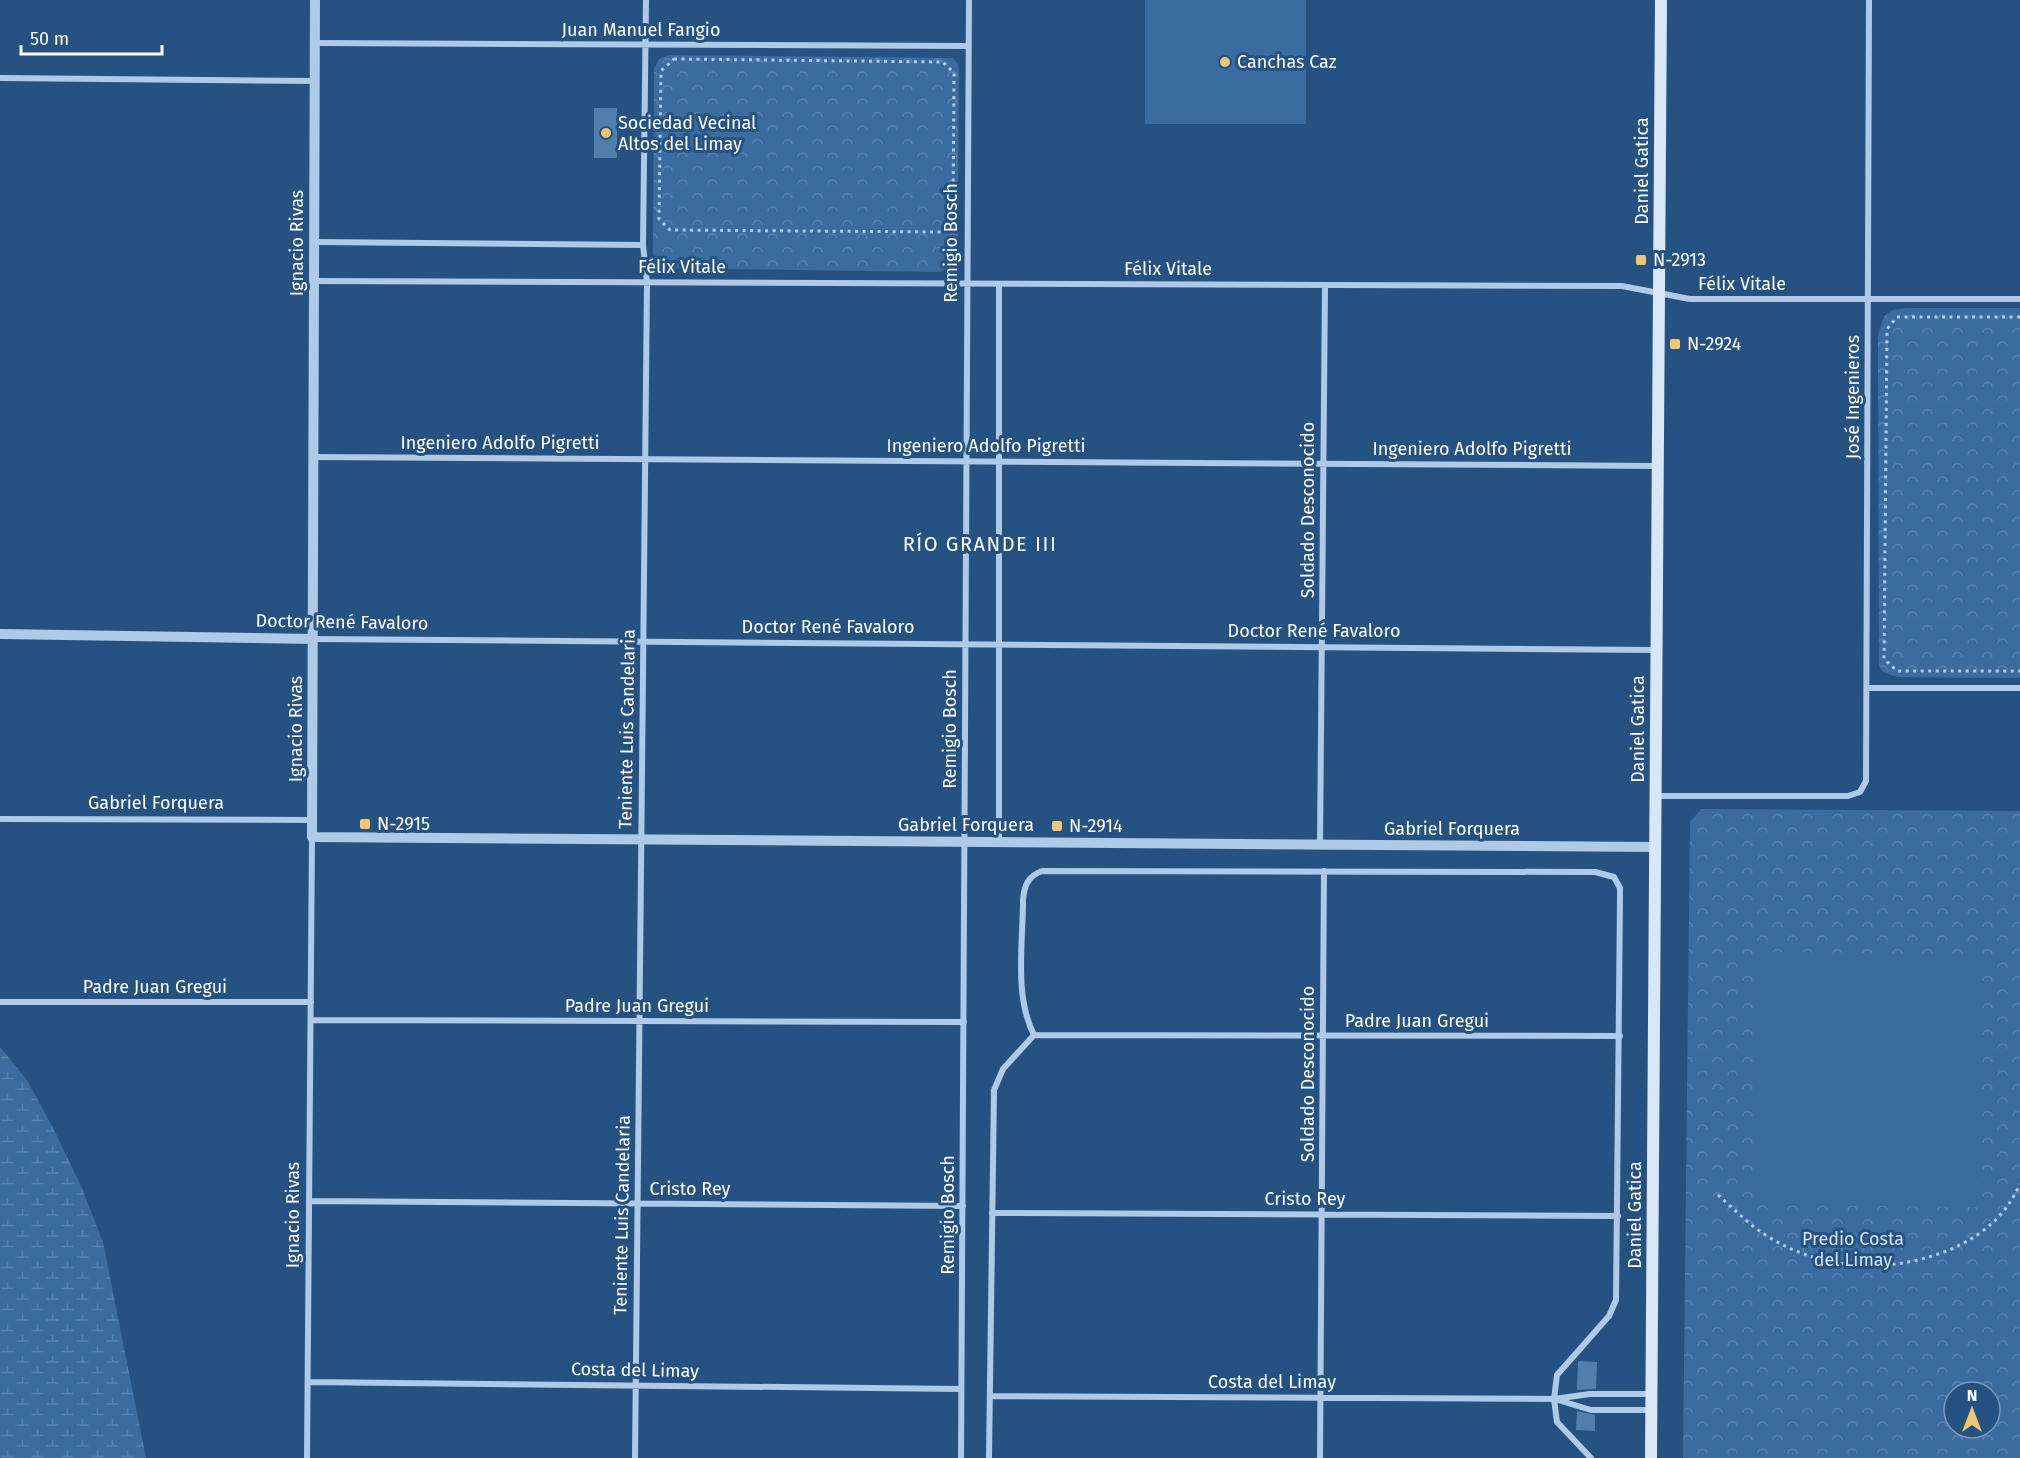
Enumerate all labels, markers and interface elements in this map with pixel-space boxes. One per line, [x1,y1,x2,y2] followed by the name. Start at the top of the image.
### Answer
[21,18,162,56] scale bar
[562,19,720,41] street label: Juan Manuel Fangio
[30,28,69,50] text: 50 m
[1237,51,1337,73] place label: Canchas Caz
[1218,55,1232,69] marker: Canchas Caz
[618,112,756,155] place label: Sociedad Vecinal Altos del Limay
[1631,117,1653,225] street label: Daniel Gatica
[599,126,613,140] marker: Sociedad Vecinal Altos del Limay
[940,183,962,303] street label: Remigio Bosch
[286,190,308,296] street label: Ignacio Rivas
[1653,249,1706,271] place label: N-2913
[1634,253,1648,267] marker: N-2913
[638,256,726,278] street label: Félix Vitale
[1124,258,1212,280] street label: Félix Vitale
[1698,273,1786,295] street label: Félix Vitale
[1687,333,1742,355] place label: N-2924
[1842,335,1864,459] street label: José Ingenieros
[1668,337,1682,351] marker: N-2924
[1297,422,1319,598] street label: Soldado Desconocido
[400,432,600,454] street label: Ingeniero Adolfo Pigretti
[886,435,1086,457] street label: Ingeniero Adolfo Pigretti
[1372,438,1572,460] street label: Ingeniero Adolfo Pigretti
[903,532,1057,556] district label: RÍO GRANDE III
[255,609,429,635] street label: Doctor René Favaloro
[742,616,914,638] street label: Doctor René Favaloro
[1228,620,1400,642] street label: Doctor René Favaloro
[614,629,640,829] street label: Teniente Luis Candelaria
[939,669,961,789] street label: Remigio Bosch
[1627,675,1649,783] street label: Daniel Gatica
[285,676,307,782] street label: Ignacio Rivas
[88,792,224,814] street label: Gabriel Forquera
[377,813,430,835] place label: N-2915
[898,814,1034,836] street label: Gabriel Forquera
[1069,815,1123,837] place label: N-2914
[358,817,372,831] marker: N-2915
[1384,818,1520,840] street label: Gabriel Forquera
[1050,819,1064,833] marker: N-2914
[83,976,227,998] street label: Padre Juan Gregui
[1297,986,1319,1162] street label: Soldado Desconocido
[565,995,709,1017] street label: Padre Juan Gregui
[1345,1010,1489,1032] street label: Padre Juan Gregui
[609,1115,635,1315] street label: Teniente Luis Candelaria
[937,1155,959,1275] street label: Remigio Bosch
[1624,1161,1646,1269] street label: Daniel Gatica
[282,1162,304,1268] street label: Ignacio Rivas
[650,1178,731,1200] street label: Cristo Rey
[1265,1188,1346,1210] street label: Cristo Rey
[1802,1228,1904,1271] park label: Predio Costa del Limay
[571,1358,699,1382] street label: Costa del Limay
[1208,1371,1336,1393] street label: Costa del Limay
[1942,1380,2002,1440] north arrow
[1967,1386,1977,1405] text: N

